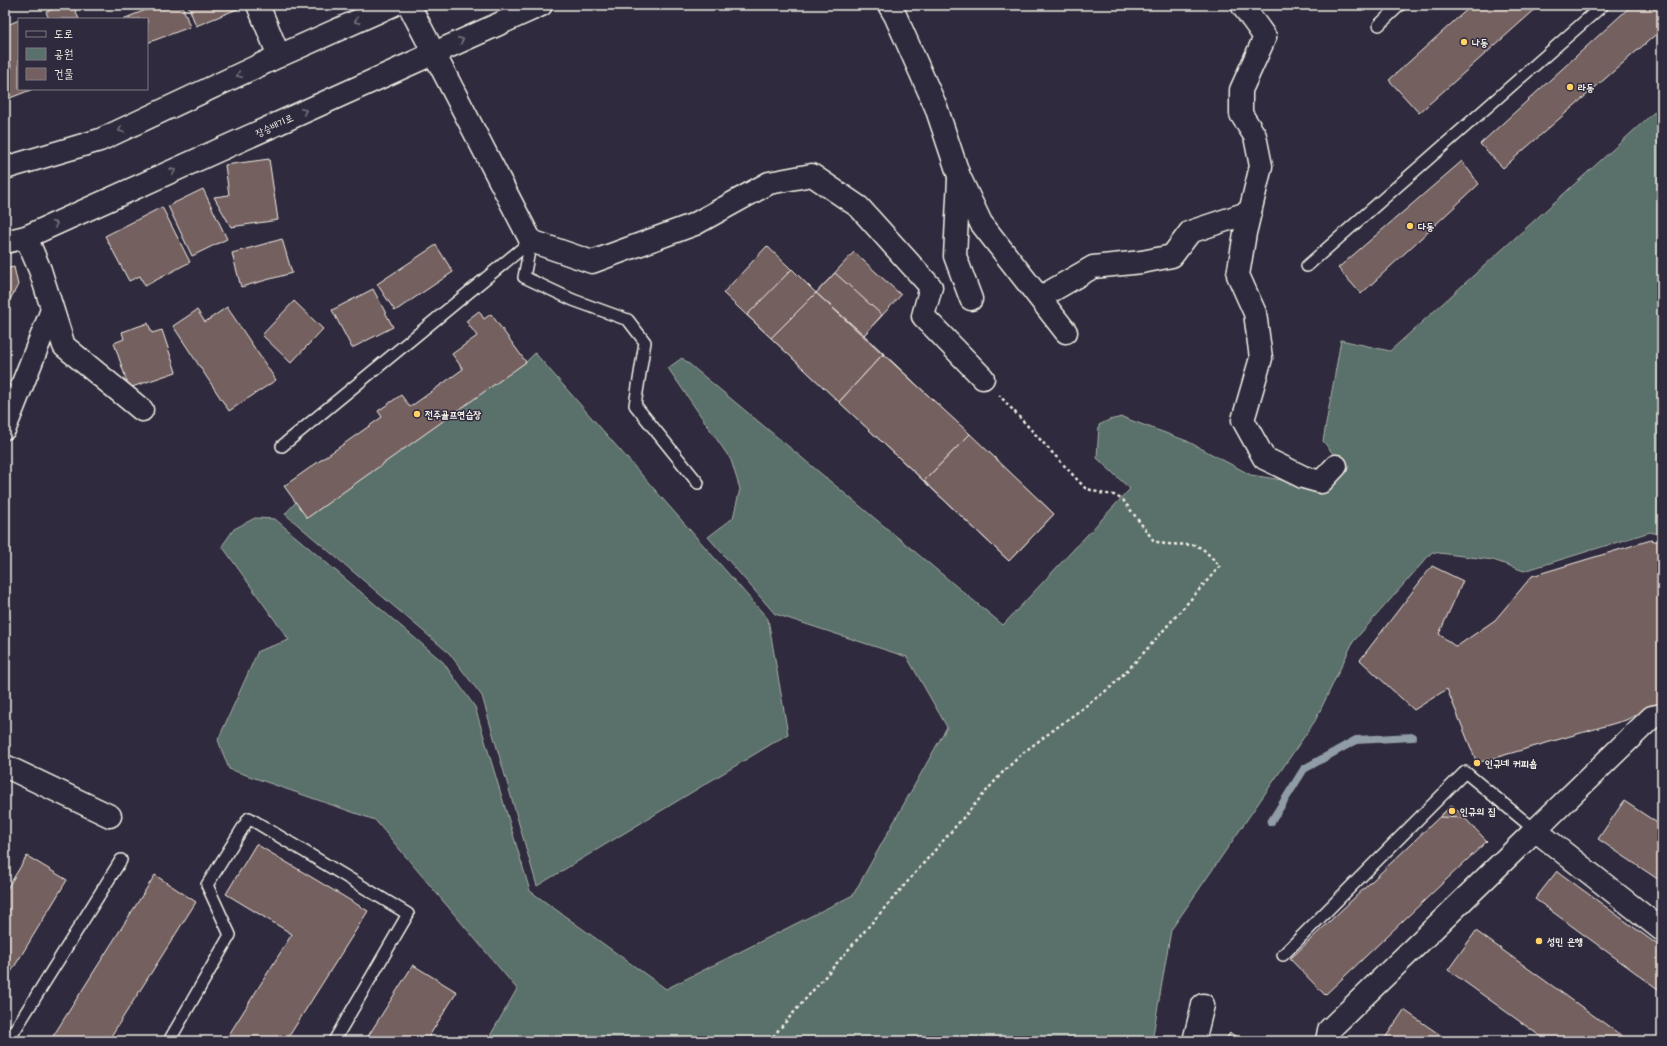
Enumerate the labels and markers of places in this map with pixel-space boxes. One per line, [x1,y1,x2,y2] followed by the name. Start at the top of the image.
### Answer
[1472,35,1488,51] place label: 나동
[1459,37,1469,47] marker: 나동
[1578,80,1594,96] place label: 라동
[1565,82,1575,92] marker: 라동
[1418,219,1434,235] place label: 다동
[1405,221,1415,231] marker: 다동
[425,407,481,423] place label: 전주골프연습장
[412,409,422,419] marker: 전주골프연습장
[1485,756,1537,772] place label: 인규네 커피숍
[1472,758,1482,768] marker: 인규네 커피숍
[1460,804,1496,820] place label: 인규의 집
[1447,806,1457,816] marker: 인규의 집
[1547,934,1583,950] place label: 성민 은행
[1534,936,1544,946] marker: 성민 은행

